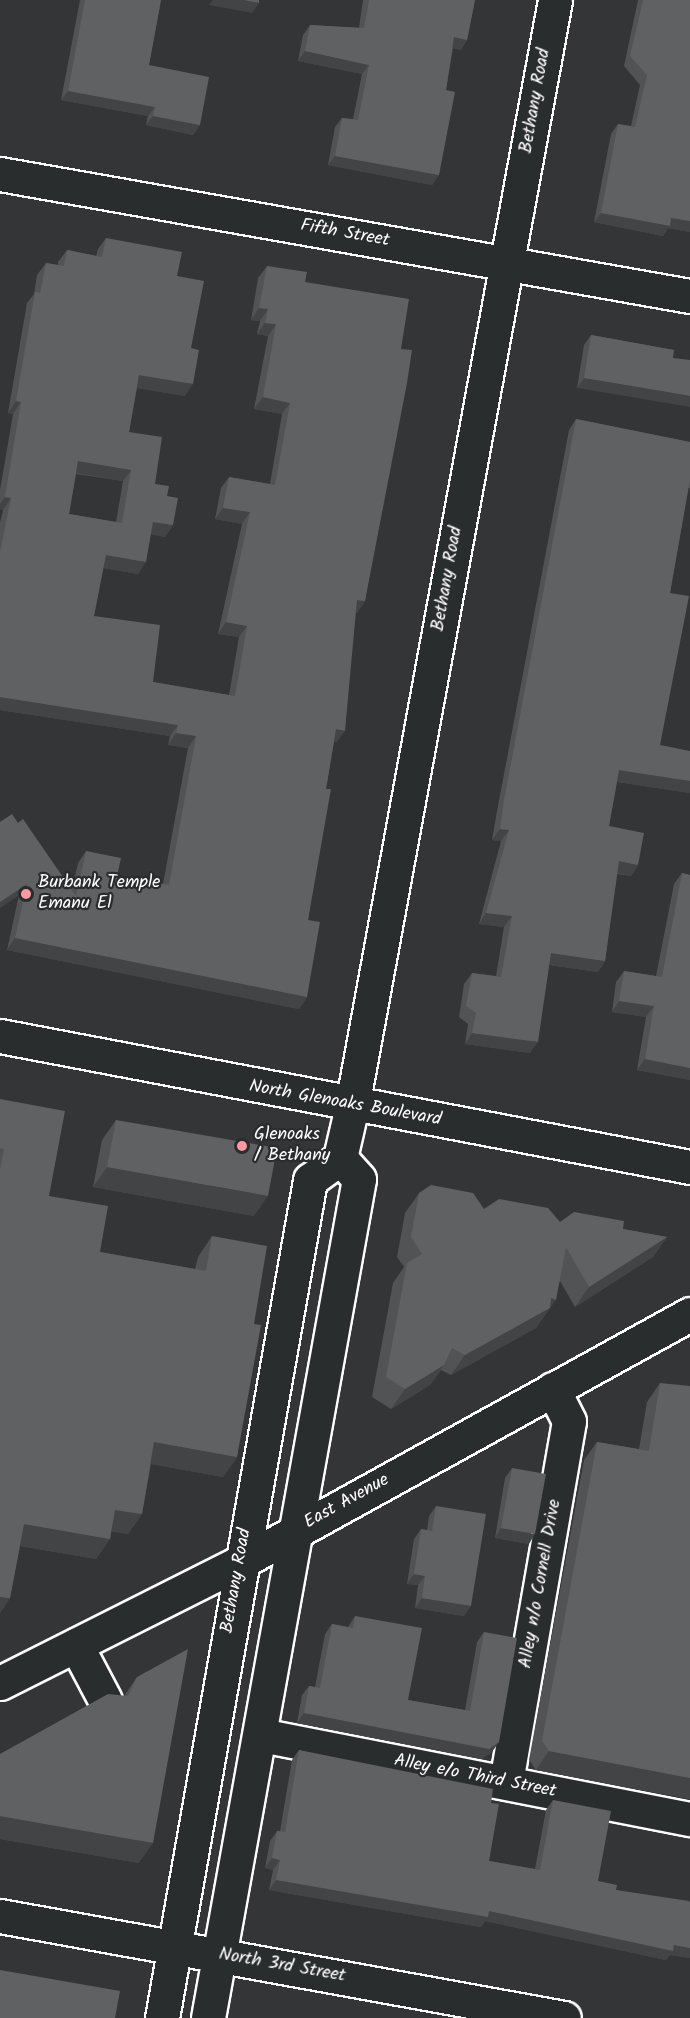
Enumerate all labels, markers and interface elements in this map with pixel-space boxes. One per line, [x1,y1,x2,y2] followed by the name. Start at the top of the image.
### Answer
[516,47,556,155] street label: Bethany Road
[299,216,391,252] street label: Fifth Street
[428,525,468,633] street label: Bethany Road
[38,873,160,916] place label: Burbank Temple Emanu El
[19,887,33,901] marker: Burbank Temple Emanu El
[247,1076,443,1132] street label: North Glenoaks Boulevard
[254,1125,330,1168] place label: Glenoaks / Bethany
[235,1139,249,1153] marker: Glenoaks / Bethany
[301,1470,393,1534] street label: East Avenue
[516,1498,566,1670] street label: Alley n/o Cornell Drive
[217,1527,257,1635] street label: Bethany Road
[392,1751,558,1803] street label: Alley e/o Third Street
[217,1944,347,1988] street label: North 3rd Street

